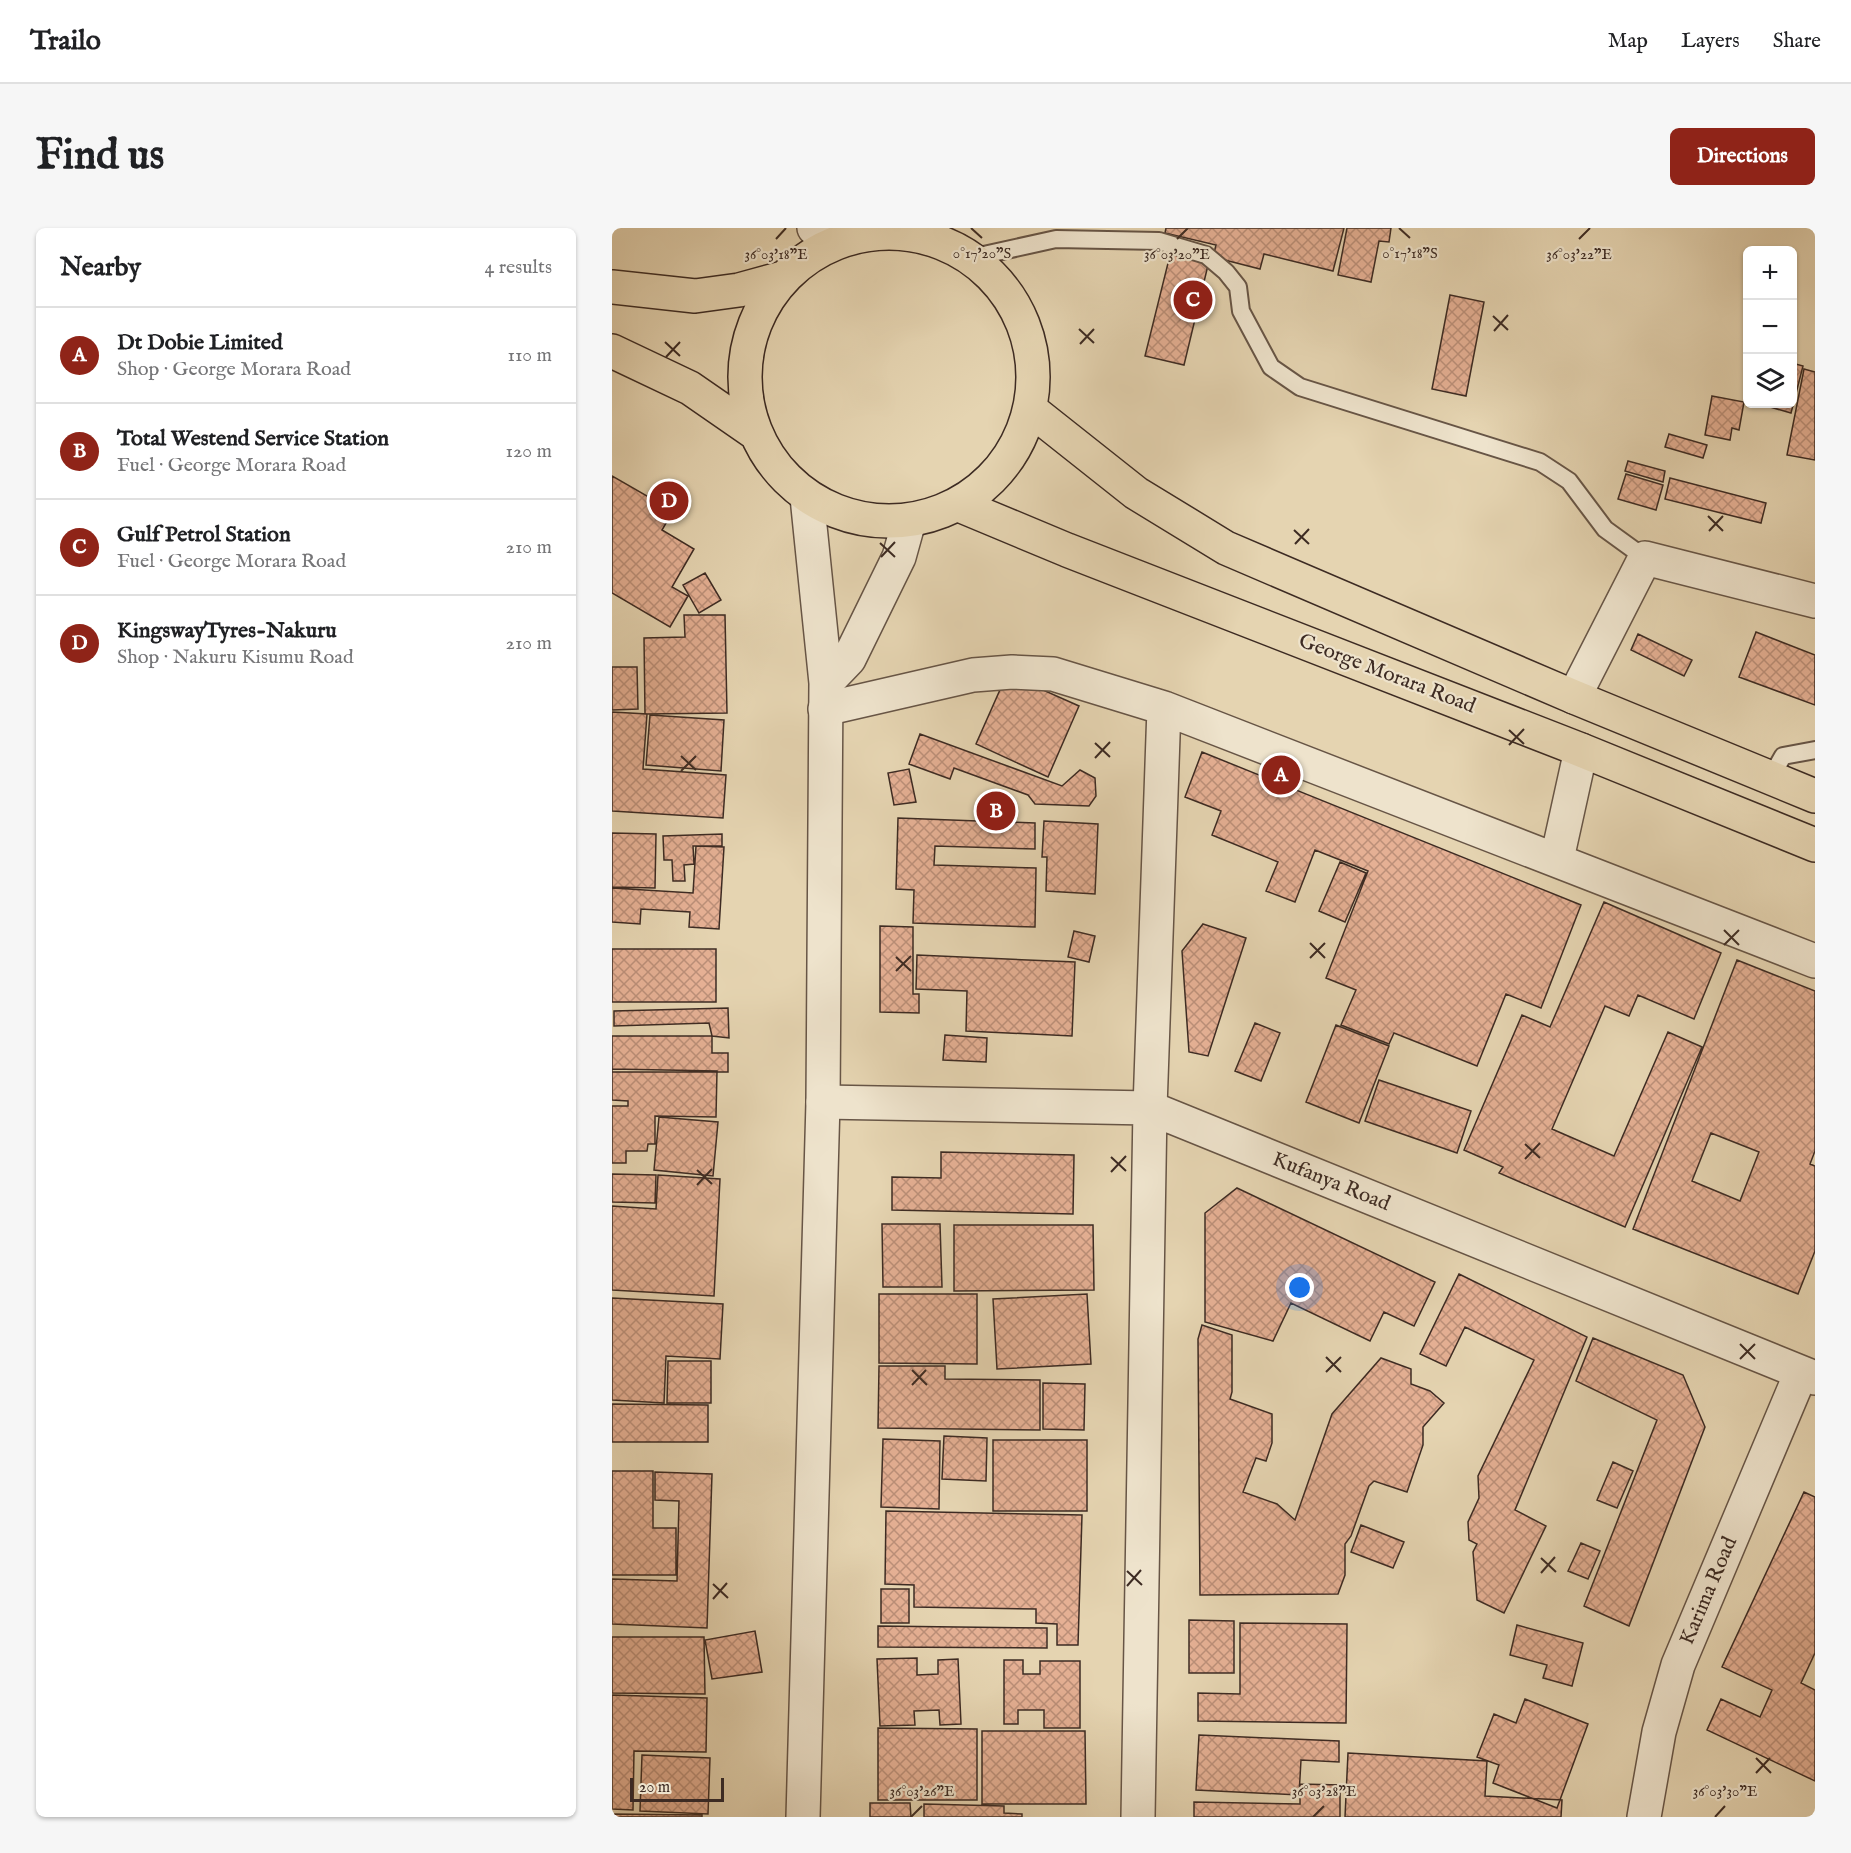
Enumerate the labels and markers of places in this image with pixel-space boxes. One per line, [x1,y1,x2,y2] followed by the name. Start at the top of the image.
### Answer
[1174,278,1212,322] pin: C
[650,478,688,524] pin: D
[1262,752,1300,798] pin: A
[976,788,1016,834] pin: B

